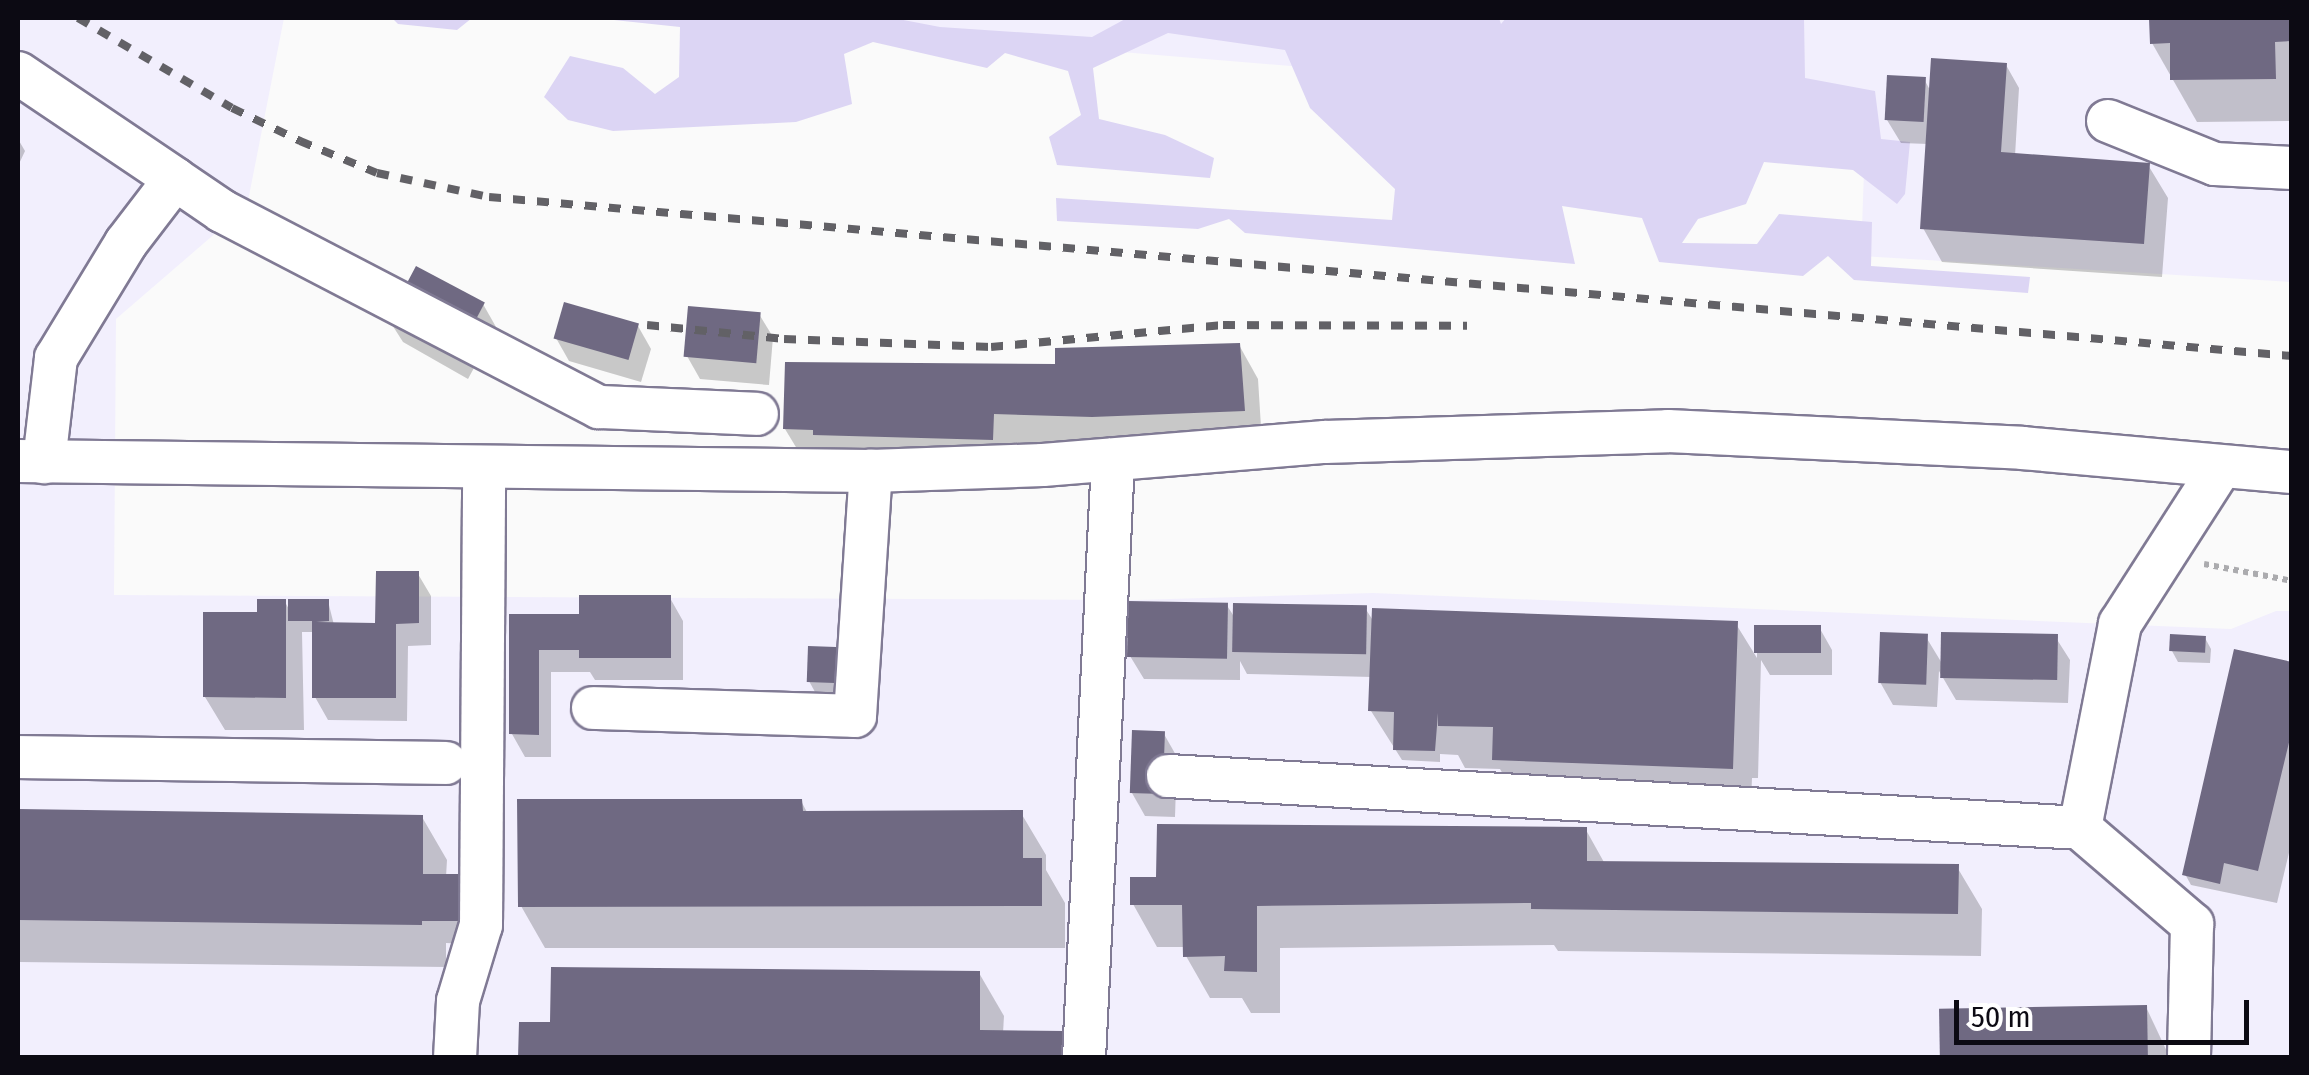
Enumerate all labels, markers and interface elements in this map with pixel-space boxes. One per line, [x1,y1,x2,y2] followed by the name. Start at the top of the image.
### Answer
[1959,980,2254,1042] scale bar
[1971,999,2031,1035] text: 50 m

